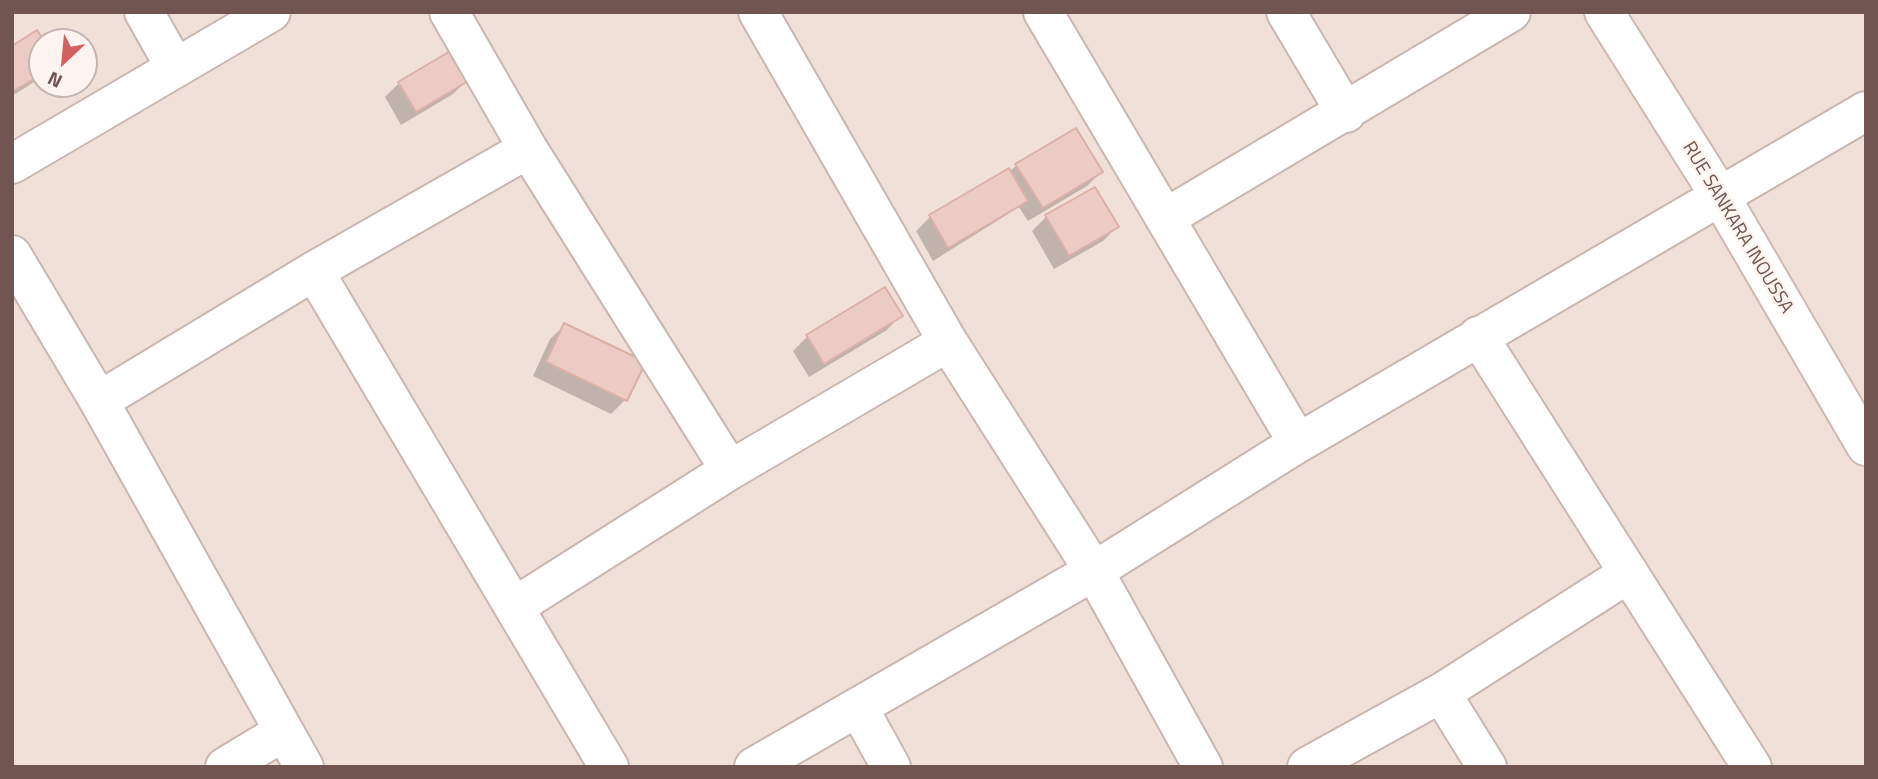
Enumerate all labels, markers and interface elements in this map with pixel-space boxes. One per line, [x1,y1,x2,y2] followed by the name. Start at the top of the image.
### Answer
[28,28,98,98] north arrow
[42,65,67,96] text: N
[1677,138,1797,318] street label: RUE SANKARA INOUSSA

